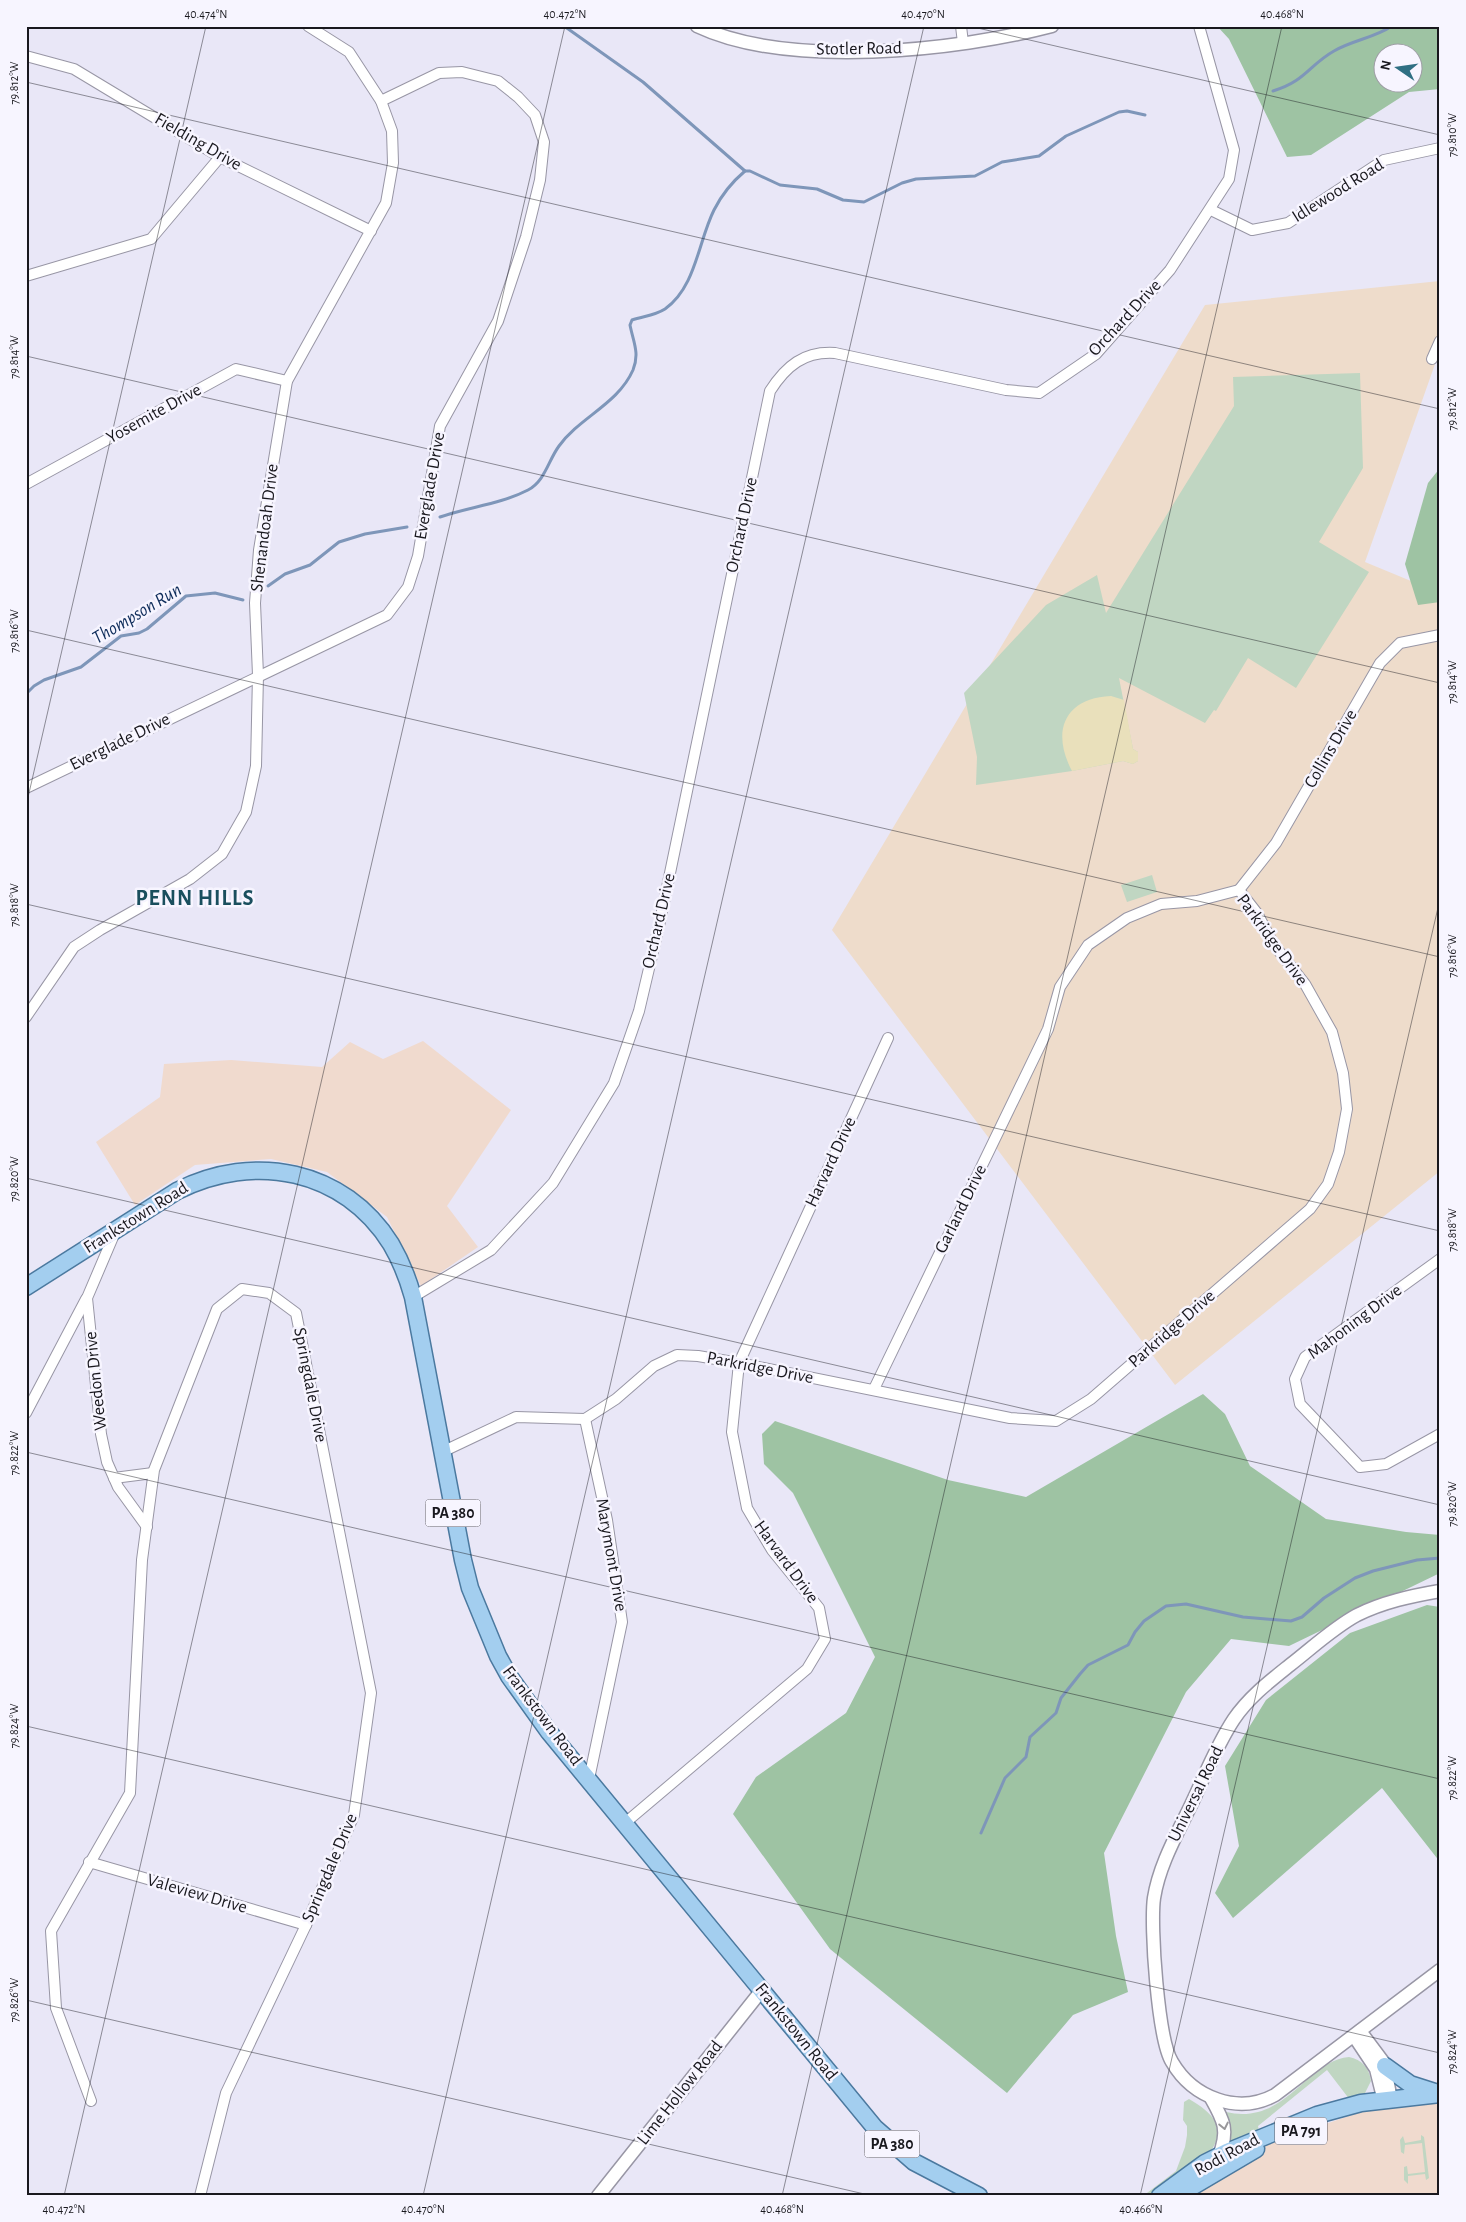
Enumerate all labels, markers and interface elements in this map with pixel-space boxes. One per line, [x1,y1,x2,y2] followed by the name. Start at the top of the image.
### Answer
[184,8,228,20] text: 40.474°N
[544,8,586,20] text: 40.472°N
[901,8,945,20] text: 40.470°N
[1260,8,1304,20] text: 40.468°N
[816,39,902,59] street label: Stotler Road
[1374,42,1424,92] north arrow
[1378,59,1394,72] text: N
[8,61,20,105] text: 79.812°W
[151,110,245,174] street label: Fielding Drive
[1446,113,1458,157] text: 79.810°W
[1289,156,1387,226] street label: Idlewood Road
[1085,276,1165,360] street label: Orchard Drive
[8,335,20,379] text: 79.814°W
[104,381,204,447] street label: Yosemite Drive
[1446,387,1458,431] text: 79.812°W
[412,431,448,541] street label: Everglade Drive
[248,463,282,593] street label: Shenandoah Drive
[723,476,761,574] street label: Orchard Drive
[89,580,185,648] water label: Thompson Run
[8,609,20,653] text: 79.816°W
[1446,660,1458,704] text: 79.814°W
[1301,707,1361,791] street label: Collins Drive
[67,710,173,774] street label: Everglade Drive
[639,872,679,970] street label: Orchard Drive
[8,883,20,927] text: 79.818°W
[135,887,255,909] district label: PENN HILLS
[1233,891,1311,989] street label: Parkridge Drive
[1446,934,1458,978] text: 79.816°W
[802,1114,860,1210] street label: Harvard Drive
[8,1156,20,1202] text: 79.820°W
[932,1162,990,1256] street label: Garland Drive
[81,1179,191,1257] street label: Frankstown Road
[1446,1208,1458,1252] text: 79.818°W
[1305,1281,1405,1363] street label: Mahoning Drive
[1125,1287,1219,1371] street label: Parkridge Drive
[290,1326,330,1444] street label: Springdale Drive
[82,1331,110,1431] street label: Weedon Drive
[705,1349,815,1387] street label: Parkridge Drive
[8,1431,20,1475] text: 79.822°W
[1446,1481,1458,1527] text: 79.820°W
[592,1497,630,1613] street label: Marymont Drive
[426,1500,480,1526] road number: PA 380
[750,1517,822,1607] street label: Harvard Drive
[499,1663,585,1769] street label: Frankstown Road
[8,1703,20,1748] text: 79.824°W
[1165,1743,1227,1845] street label: Universal Road
[1446,1756,1458,1800] text: 79.822°W
[299,1811,361,1925] street label: Springdale Drive
[145,1871,249,1917] street label: Valeview Drive
[8,1977,20,2022] text: 79.826°W
[751,1980,841,2084] street label: Frankstown Road
[1446,2029,1458,2074] text: 79.824°W
[634,2038,726,2148] street label: Lime Hollow Road
[1275,2118,1327,2144] road number: PA 791
[1218,2121,1228,2130] one-way arrow
[864,2130,920,2158] road number: PA 380
[1192,2130,1262,2180] street label: Rodi Road
[43,2203,85,2215] text: 40.472°N
[401,2203,445,2215] text: 40.470°N
[760,2203,804,2215] text: 40.468°N
[1119,2203,1163,2215] text: 40.466°N

